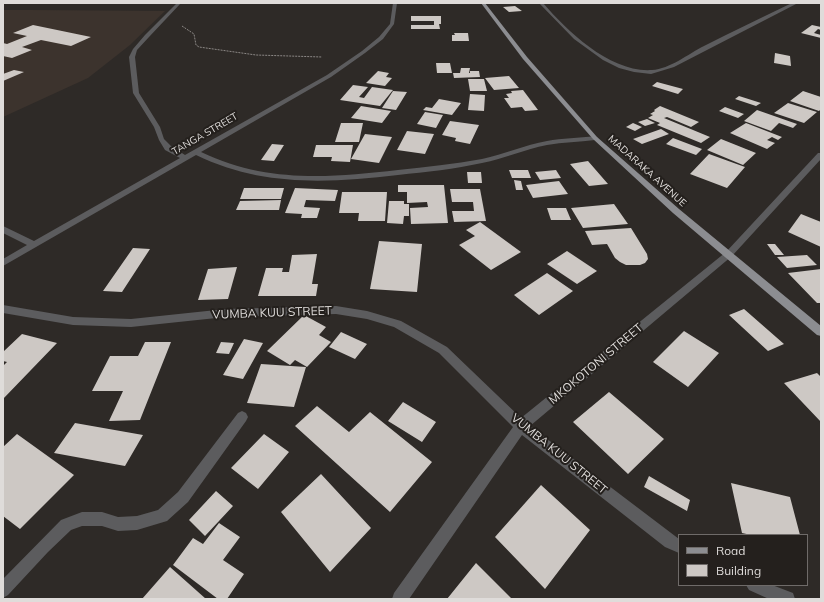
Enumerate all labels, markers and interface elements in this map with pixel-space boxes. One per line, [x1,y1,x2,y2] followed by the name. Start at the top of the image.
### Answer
[170,110,240,158] street label: TANGA STREET
[605,133,689,209] street label: MADARAKA AVENUE
[212,304,332,322] street label: VUMBA KUU STREET
[546,321,646,407] street label: MKOKOTONI STREET
[508,411,610,497] street label: VUMBA KUU STREET
[678,534,808,586] legend
[716,543,745,558] text: Road
[716,563,761,578] text: Building

